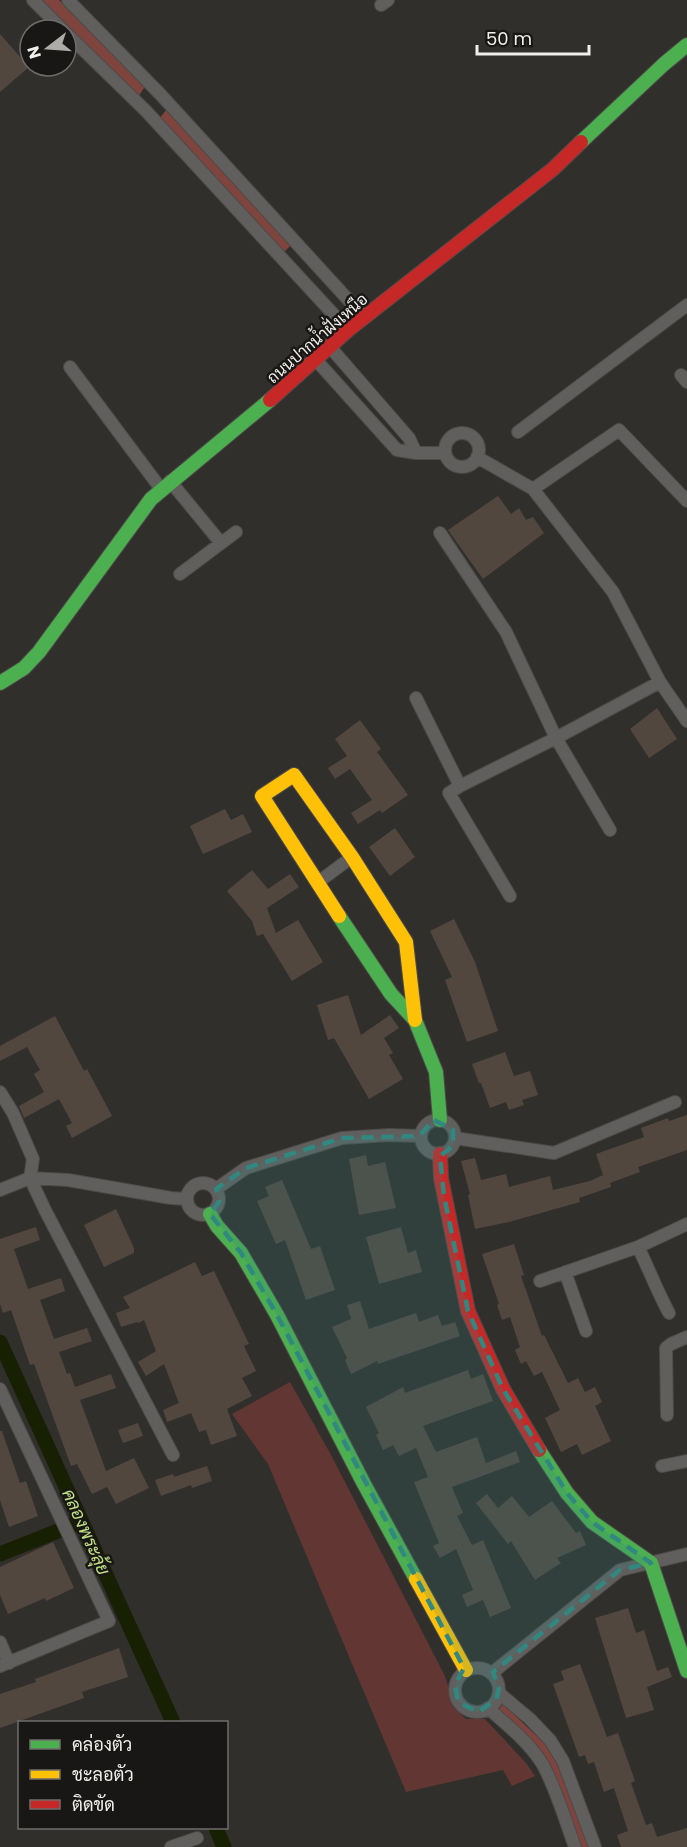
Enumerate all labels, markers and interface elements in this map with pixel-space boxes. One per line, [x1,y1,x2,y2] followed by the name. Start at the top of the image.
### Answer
[18,18,78,78] north arrow
[477,18,590,56] scale bar
[486,26,532,51] text: 50 m
[21,43,47,61] text: N
[260,286,373,389] street label: ถนนปากน้ำฝั่งเหนือ
[56,1485,117,1579] water label: คลองพระลุ้ย
[18,1721,228,1829] legend
[72,1732,132,1757] text: คล่องตัว
[72,1762,134,1787] text: ชะลอตัว
[72,1792,115,1817] text: ติดขัด

